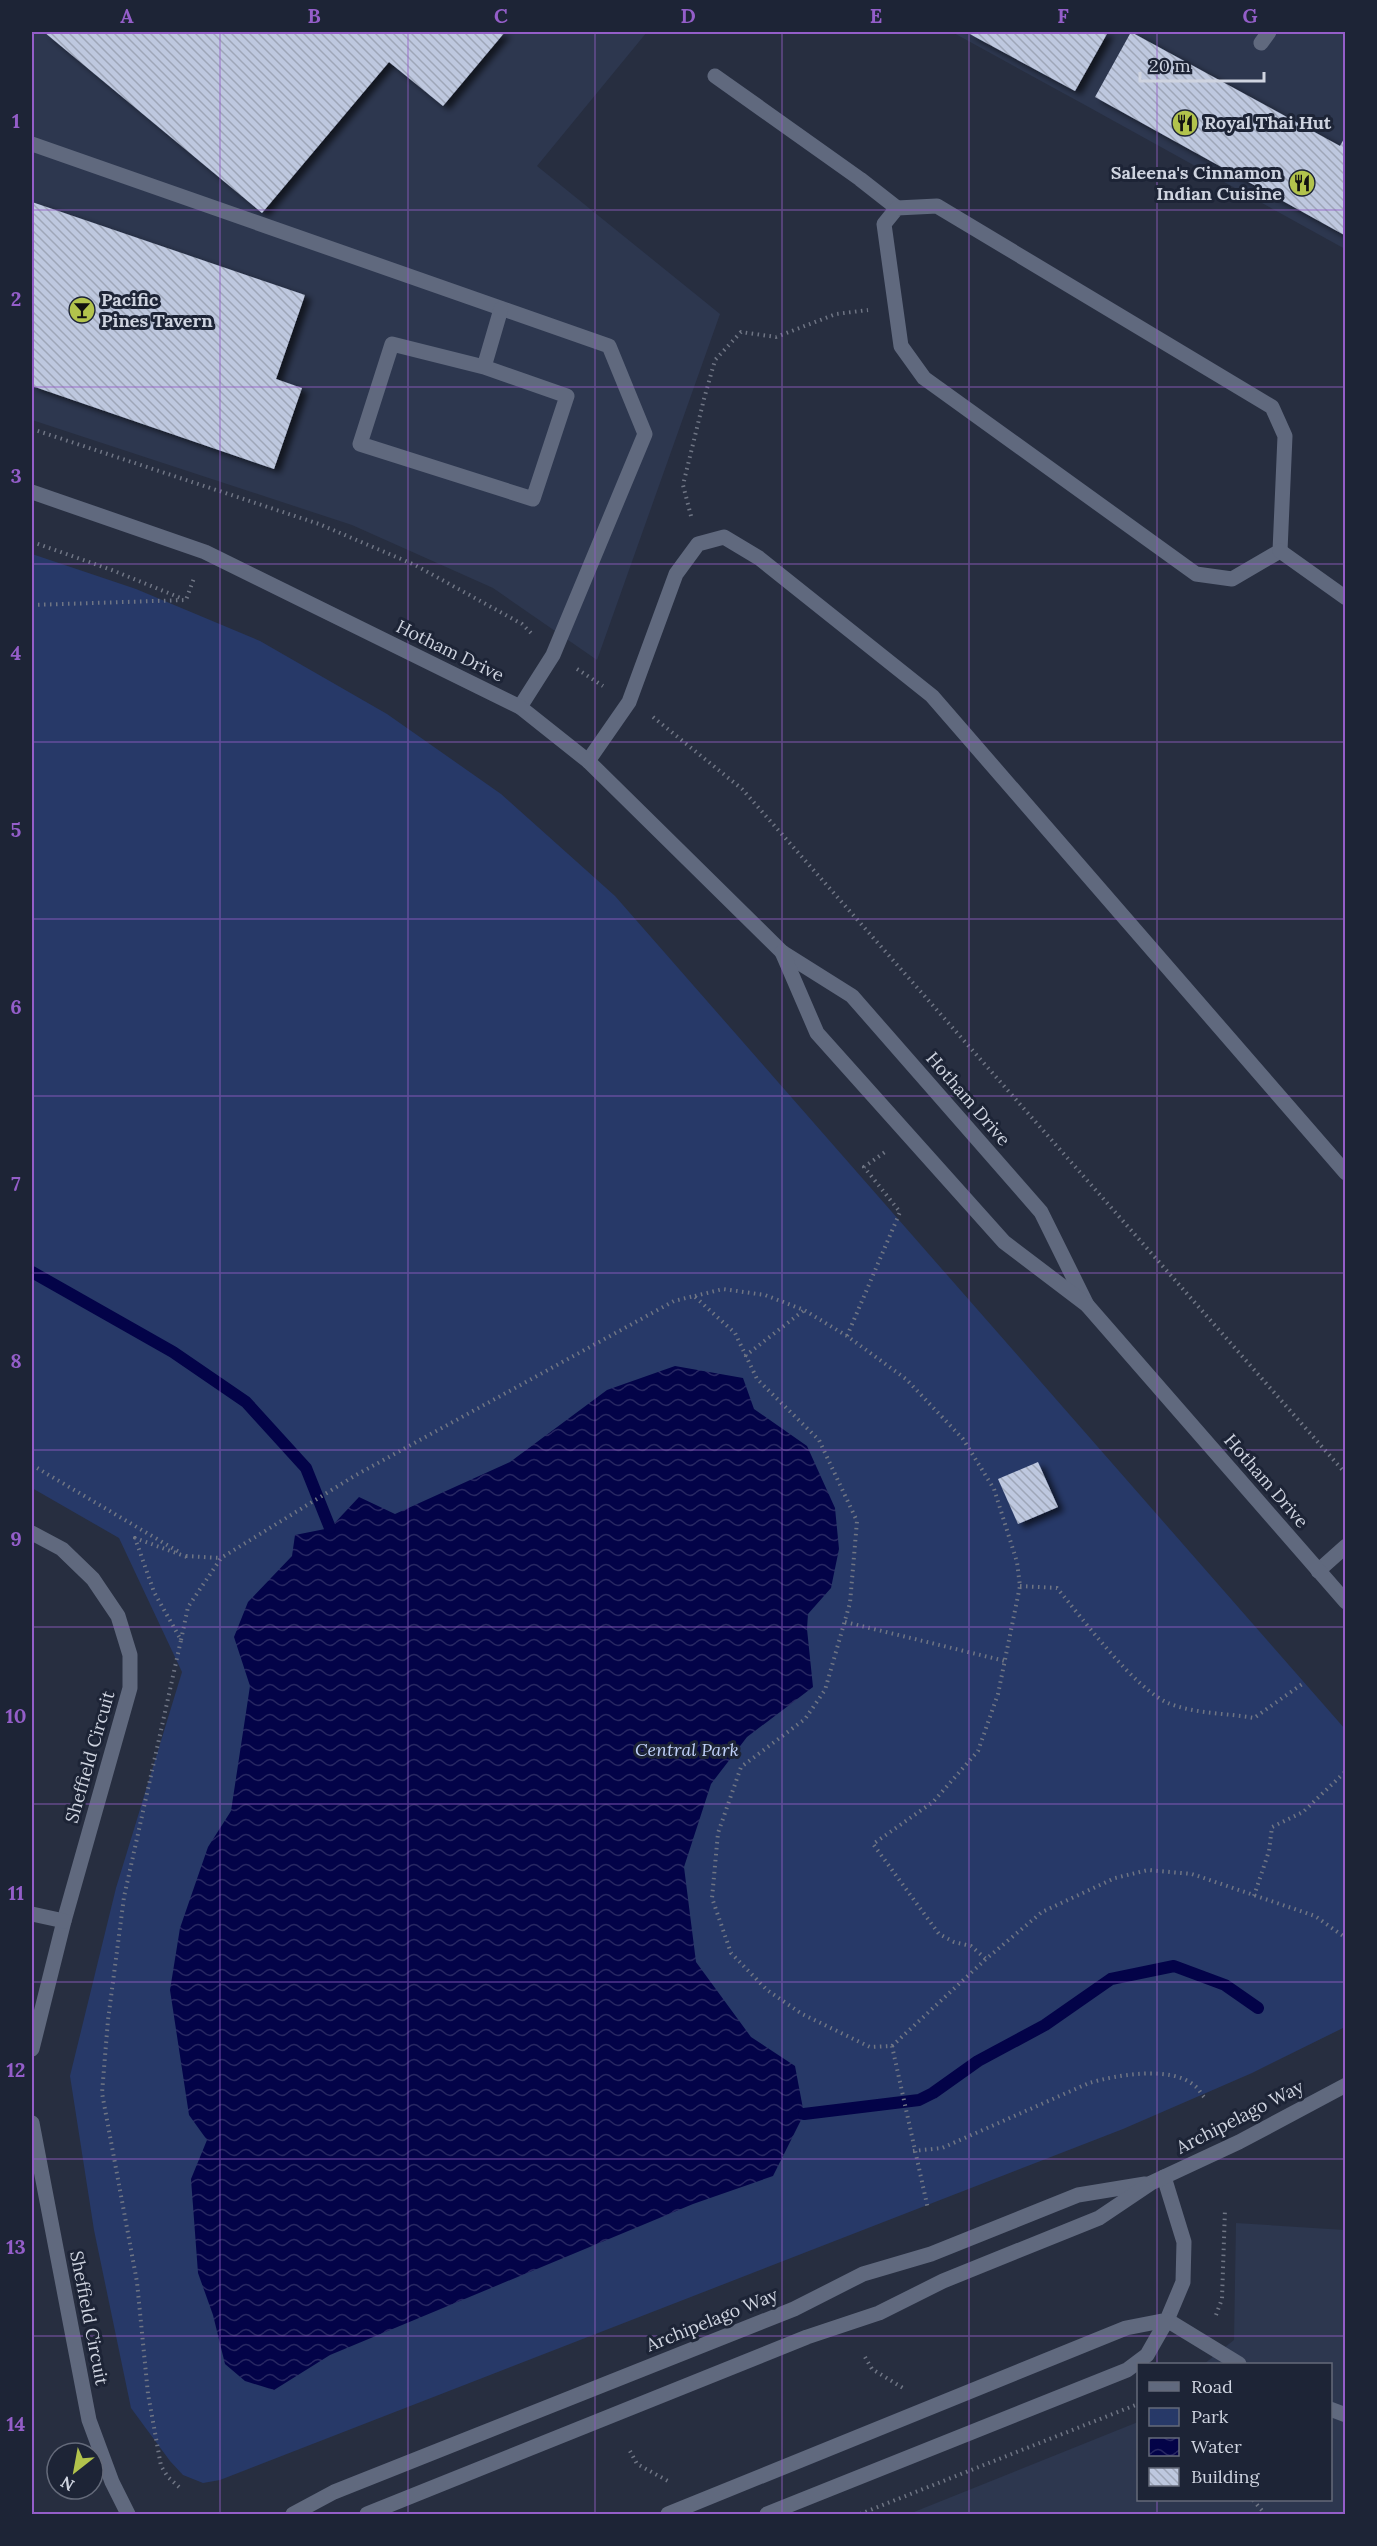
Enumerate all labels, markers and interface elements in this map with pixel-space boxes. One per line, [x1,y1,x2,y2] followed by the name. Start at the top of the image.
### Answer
[120,3,134,28] text: A
[307,3,321,28] text: B
[494,3,508,28] text: C
[680,3,696,28] text: D
[870,3,882,28] text: E
[1057,3,1069,28] text: F
[1242,3,1258,28] text: G
[1140,45,1264,83] scale bar
[1149,54,1191,77] text: 20 m
[12,108,20,133] text: 1
[1170,108,1200,138] restaurant icon: Royal Thai Hut
[1204,111,1332,134] place label: Royal Thai Hut
[1111,161,1283,205] place label: Saleena's Cinnamon Indian Cuisine
[1287,168,1317,198] restaurant icon: Saleena's Cinnamon Indian Cuisine
[11,286,21,311] text: 2
[101,288,213,332] place label: Pacific Pines Tavern
[67,295,97,325] bar icon: Pacific Pines Tavern
[10,463,22,488] text: 3
[393,615,508,687] street label: Hotham Drive
[11,640,22,665] text: 4
[11,817,22,842] text: 5
[10,994,22,1019] text: 6
[921,1047,1016,1151] street label: Hotham Drive
[11,1171,21,1196] text: 7
[10,1348,22,1373] text: 8
[1219,1429,1314,1533] street label: Hotham Drive
[10,1526,22,1551] text: 9
[60,1688,119,1826] street label: Sheffield Circuit
[6,1703,26,1728] text: 10
[635,1738,739,1761] park label: Central Park
[8,1880,24,1905] text: 11
[7,2057,25,2082] text: 12
[1171,2074,1308,2159] street label: Archipelago Way
[6,2234,26,2259] text: 13
[65,2249,114,2387] street label: Sheffield Circuit
[642,2282,781,2357] street label: Archipelago Way
[1137,2363,1332,2501] legend
[1191,2375,1233,2398] text: Road
[1191,2405,1229,2428] text: Park
[6,2411,26,2436] text: 14
[1191,2435,1242,2458] text: Water
[45,2441,105,2501] north arrow
[1191,2465,1261,2488] text: Building
[57,2472,78,2496] text: N

